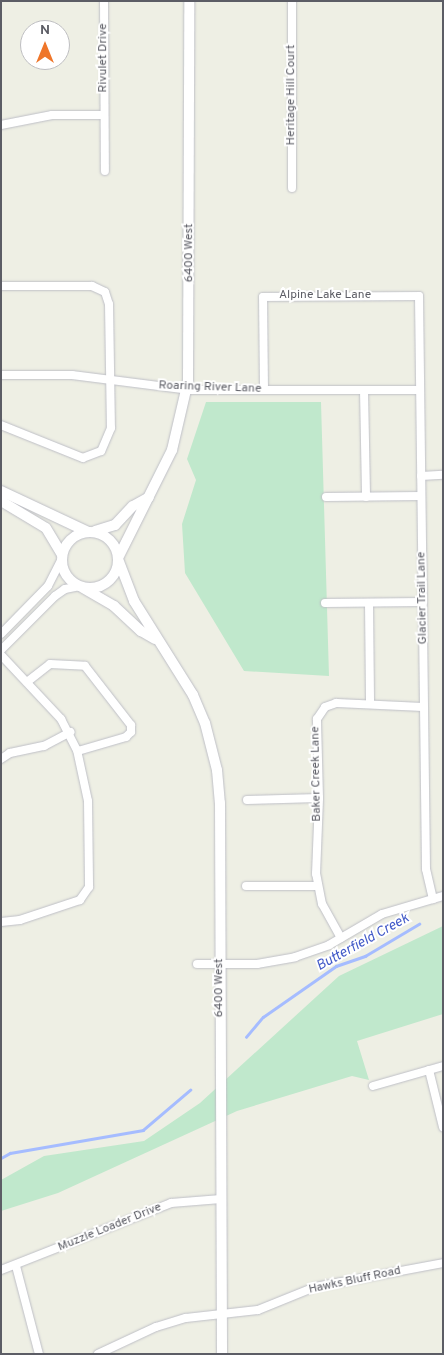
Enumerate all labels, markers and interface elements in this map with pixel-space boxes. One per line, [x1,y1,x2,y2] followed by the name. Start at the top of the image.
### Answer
[20,20,70,70] north arrow
[40,22,50,39] text: N
[97,23,111,93] street label: Rivulet Drive
[285,45,299,145] street label: Heritage Hill Court
[183,224,197,282] street label: 6400 West
[279,289,371,303] street label: Alpine Lake Lane
[158,379,262,397] street label: Roaring River Lane
[415,551,431,645] street label: Glacier Trail Lane
[309,726,325,822] street label: Baker Creek Lane
[314,911,412,975] water label: Butterfield Creek
[213,959,227,1017] street label: 6400 West
[56,1201,164,1255] street label: Muzzle Loader Drive
[308,1264,402,1298] street label: Hawks Bluff Road

